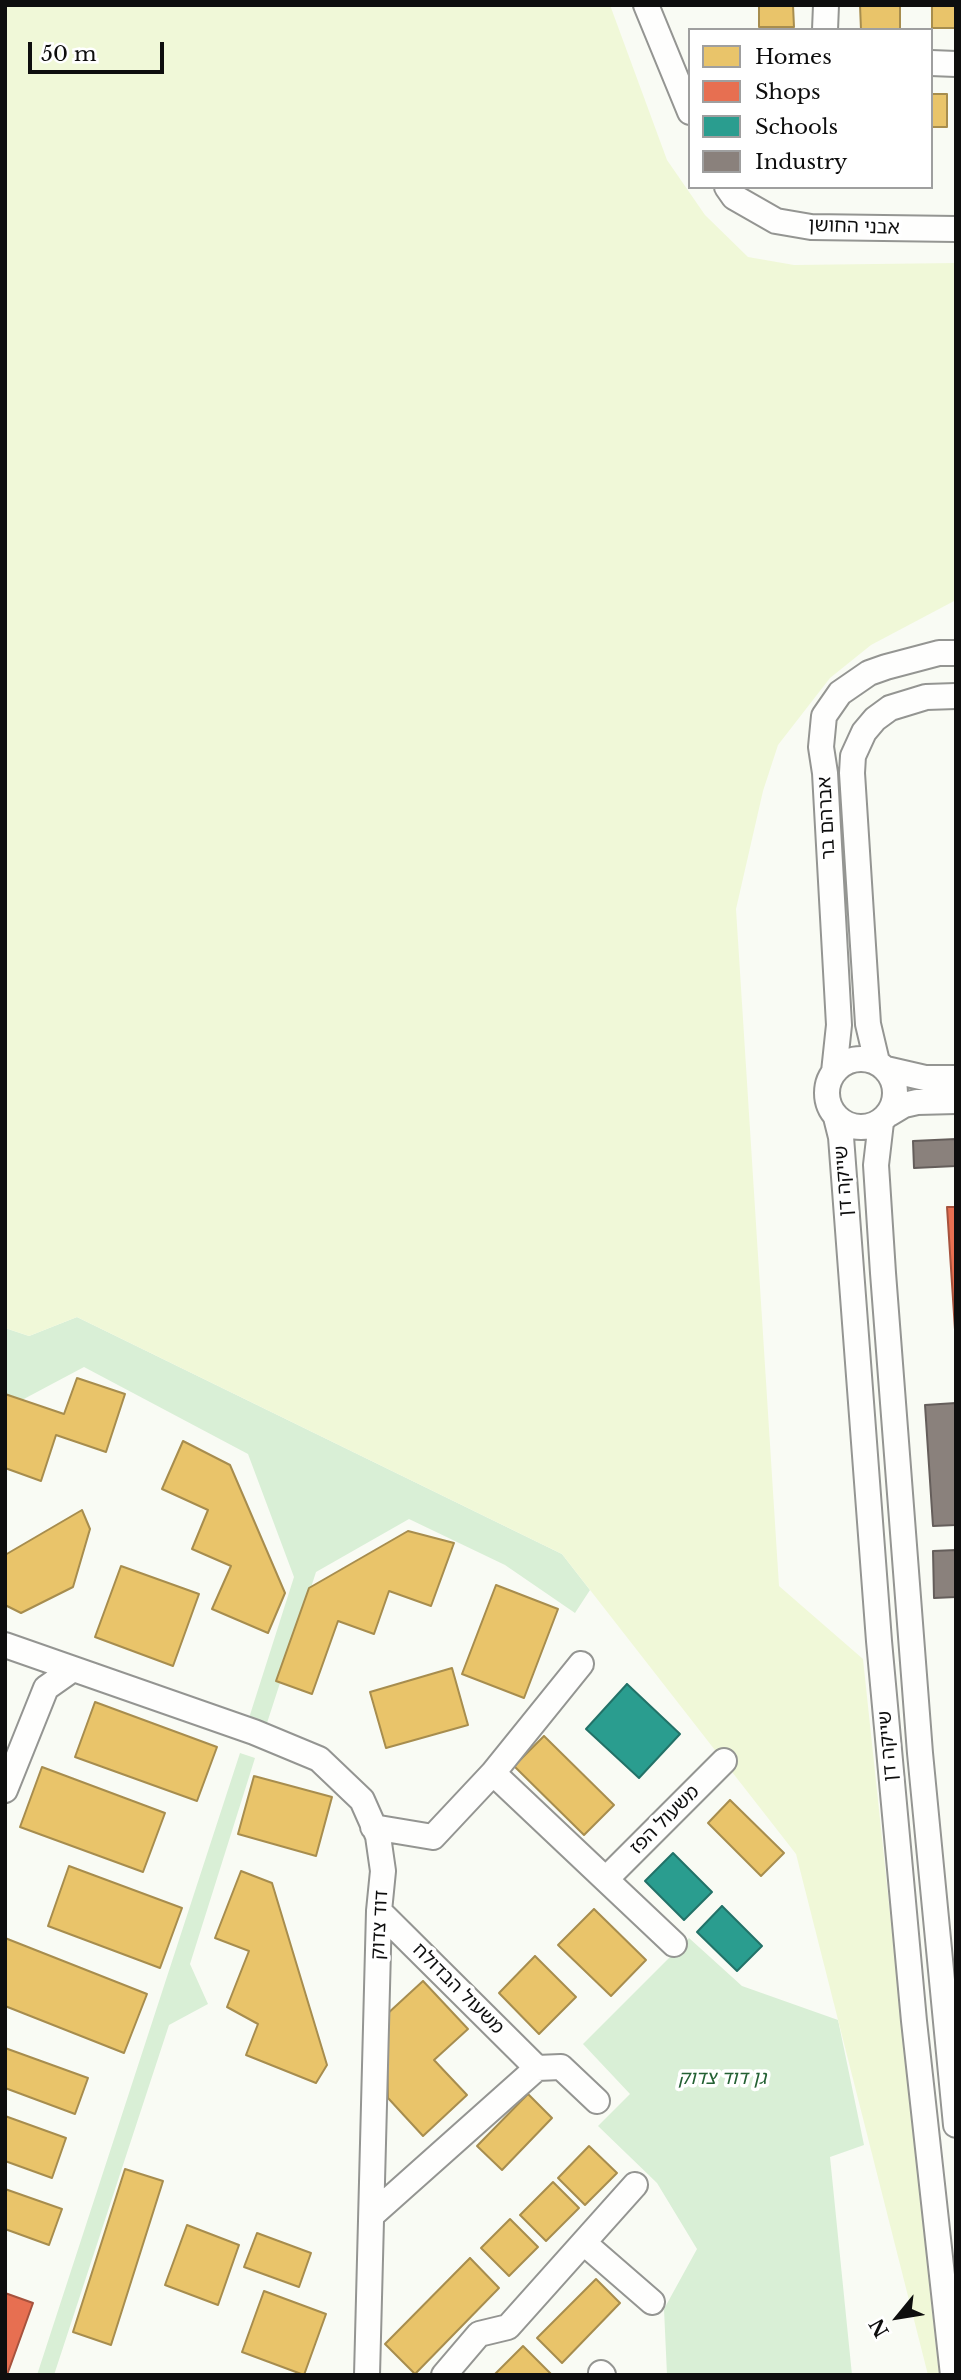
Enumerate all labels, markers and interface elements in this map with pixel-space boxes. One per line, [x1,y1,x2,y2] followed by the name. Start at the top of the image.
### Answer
[32,28,168,72] scale bar
[688,28,933,189] legend
[41,41,96,67] text: 50 m
[755,44,832,70] text: Homes
[755,79,821,105] text: Shops
[755,114,838,140] text: Schools
[755,149,847,175] text: Industry
[808,214,900,240] street label: אבני החושן
[813,776,841,860] street label: אברהם בר
[830,1145,858,1217] street label: שייקה דן
[874,1710,902,1782] street label: שייקה דן
[626,1781,704,1859] street label: משעול הפז
[367,1889,393,1961] street label: דוד צדוק
[408,1939,508,2039] street label: משעול הבדולח
[678,2068,766,2090] park label: גן דוד צדוק
[863,2282,933,2352] north arrow
[865,2314,894,2341] text: N

